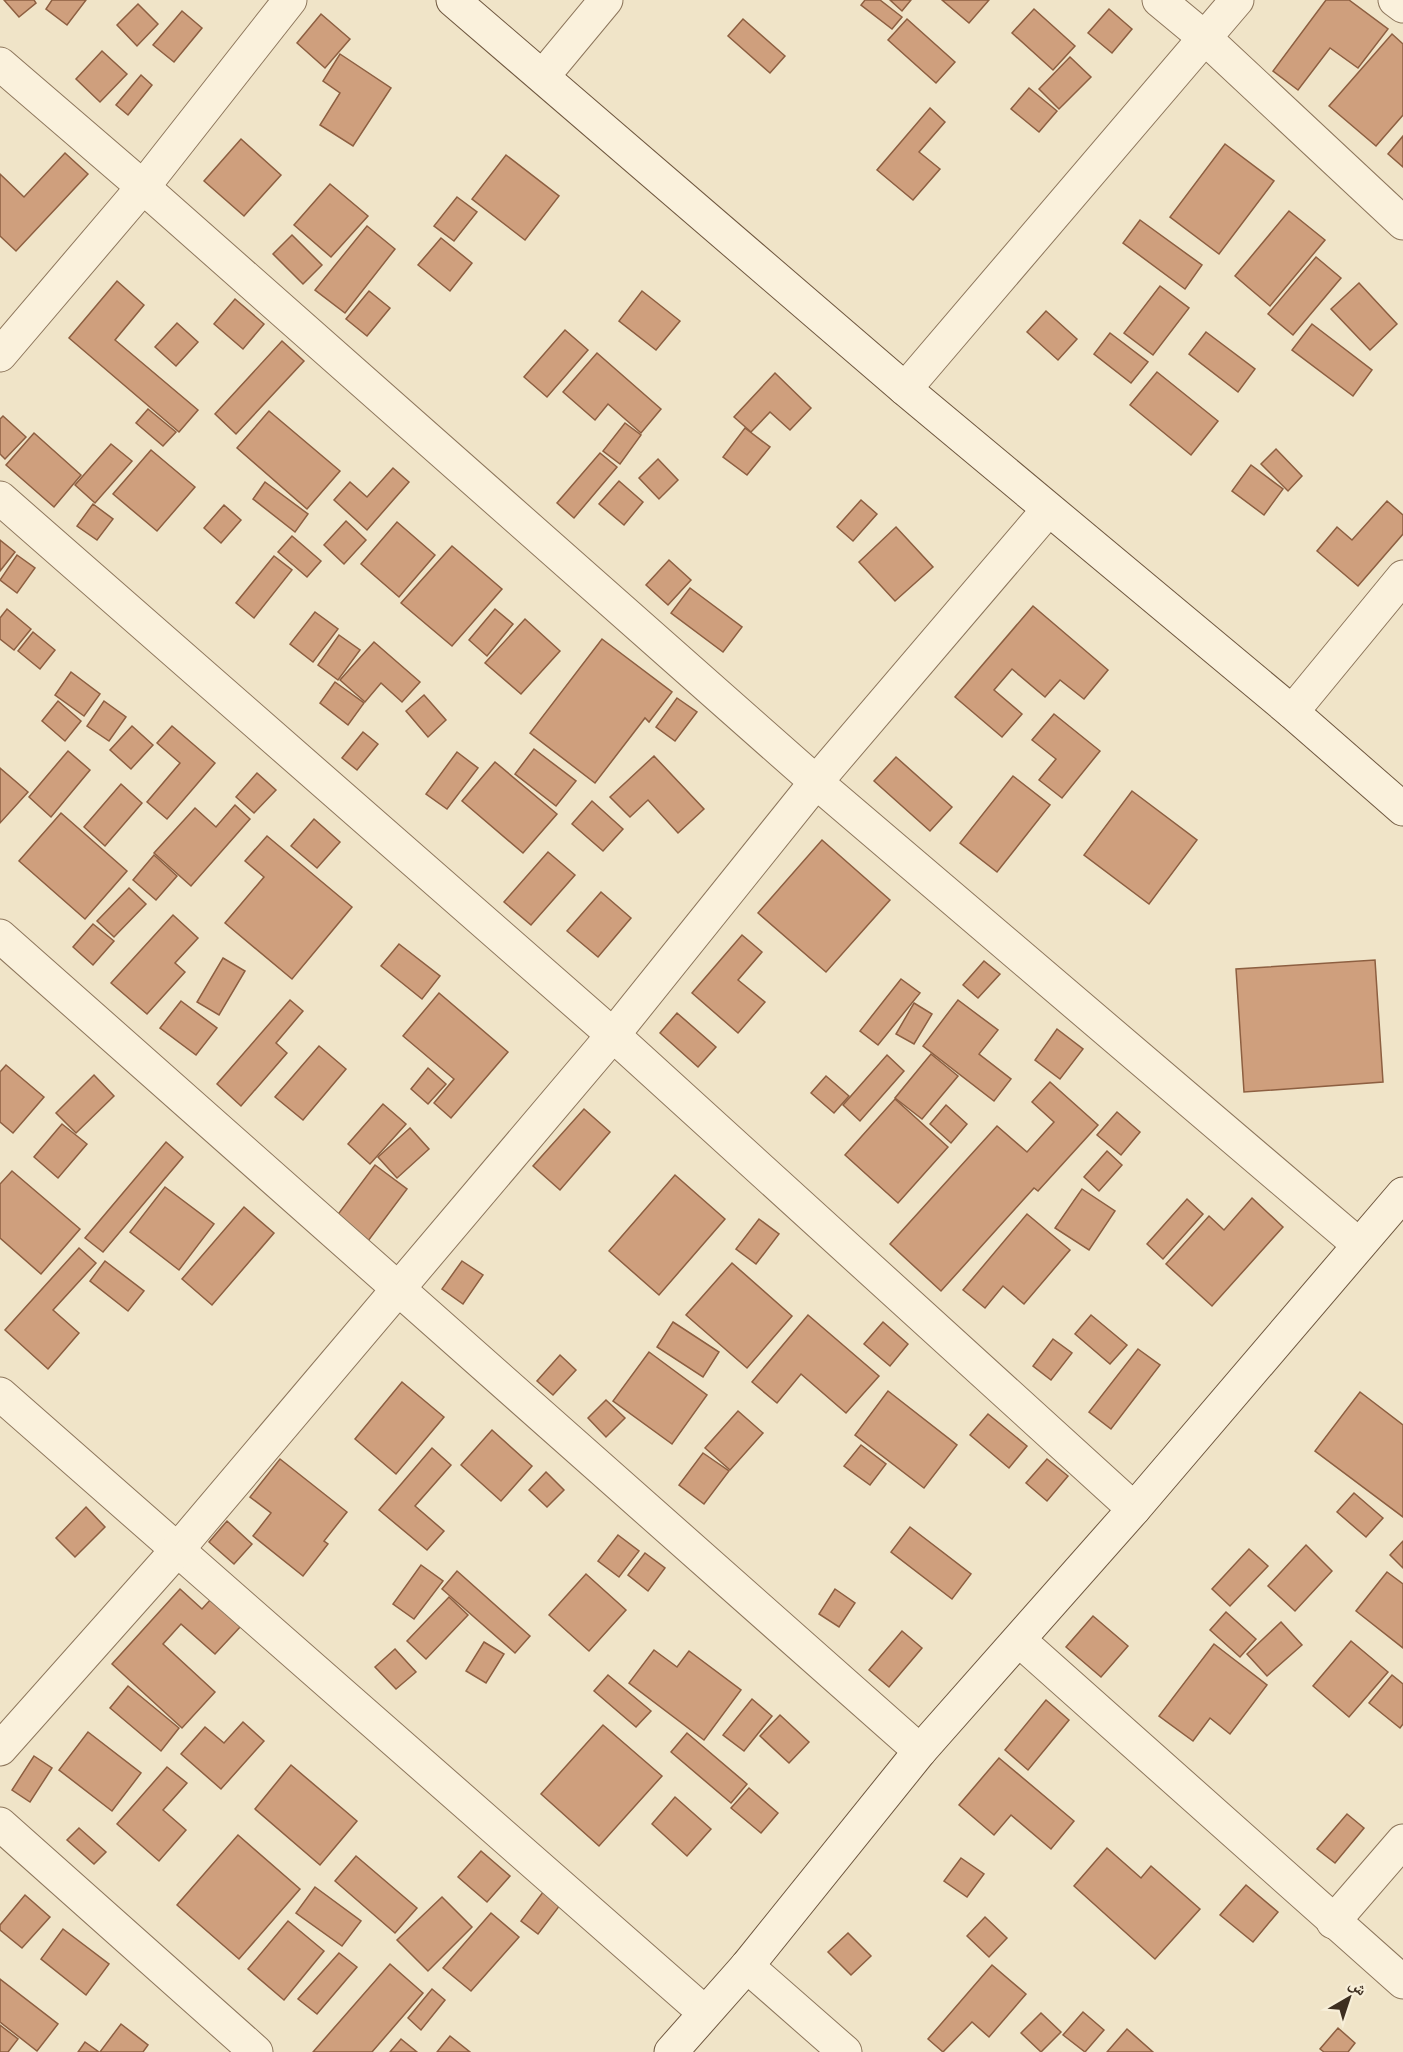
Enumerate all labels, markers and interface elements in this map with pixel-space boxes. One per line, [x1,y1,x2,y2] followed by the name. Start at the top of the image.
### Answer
[1319,1968,1379,2028] north arrow
[1346,1973,1371,1999] text: ش

